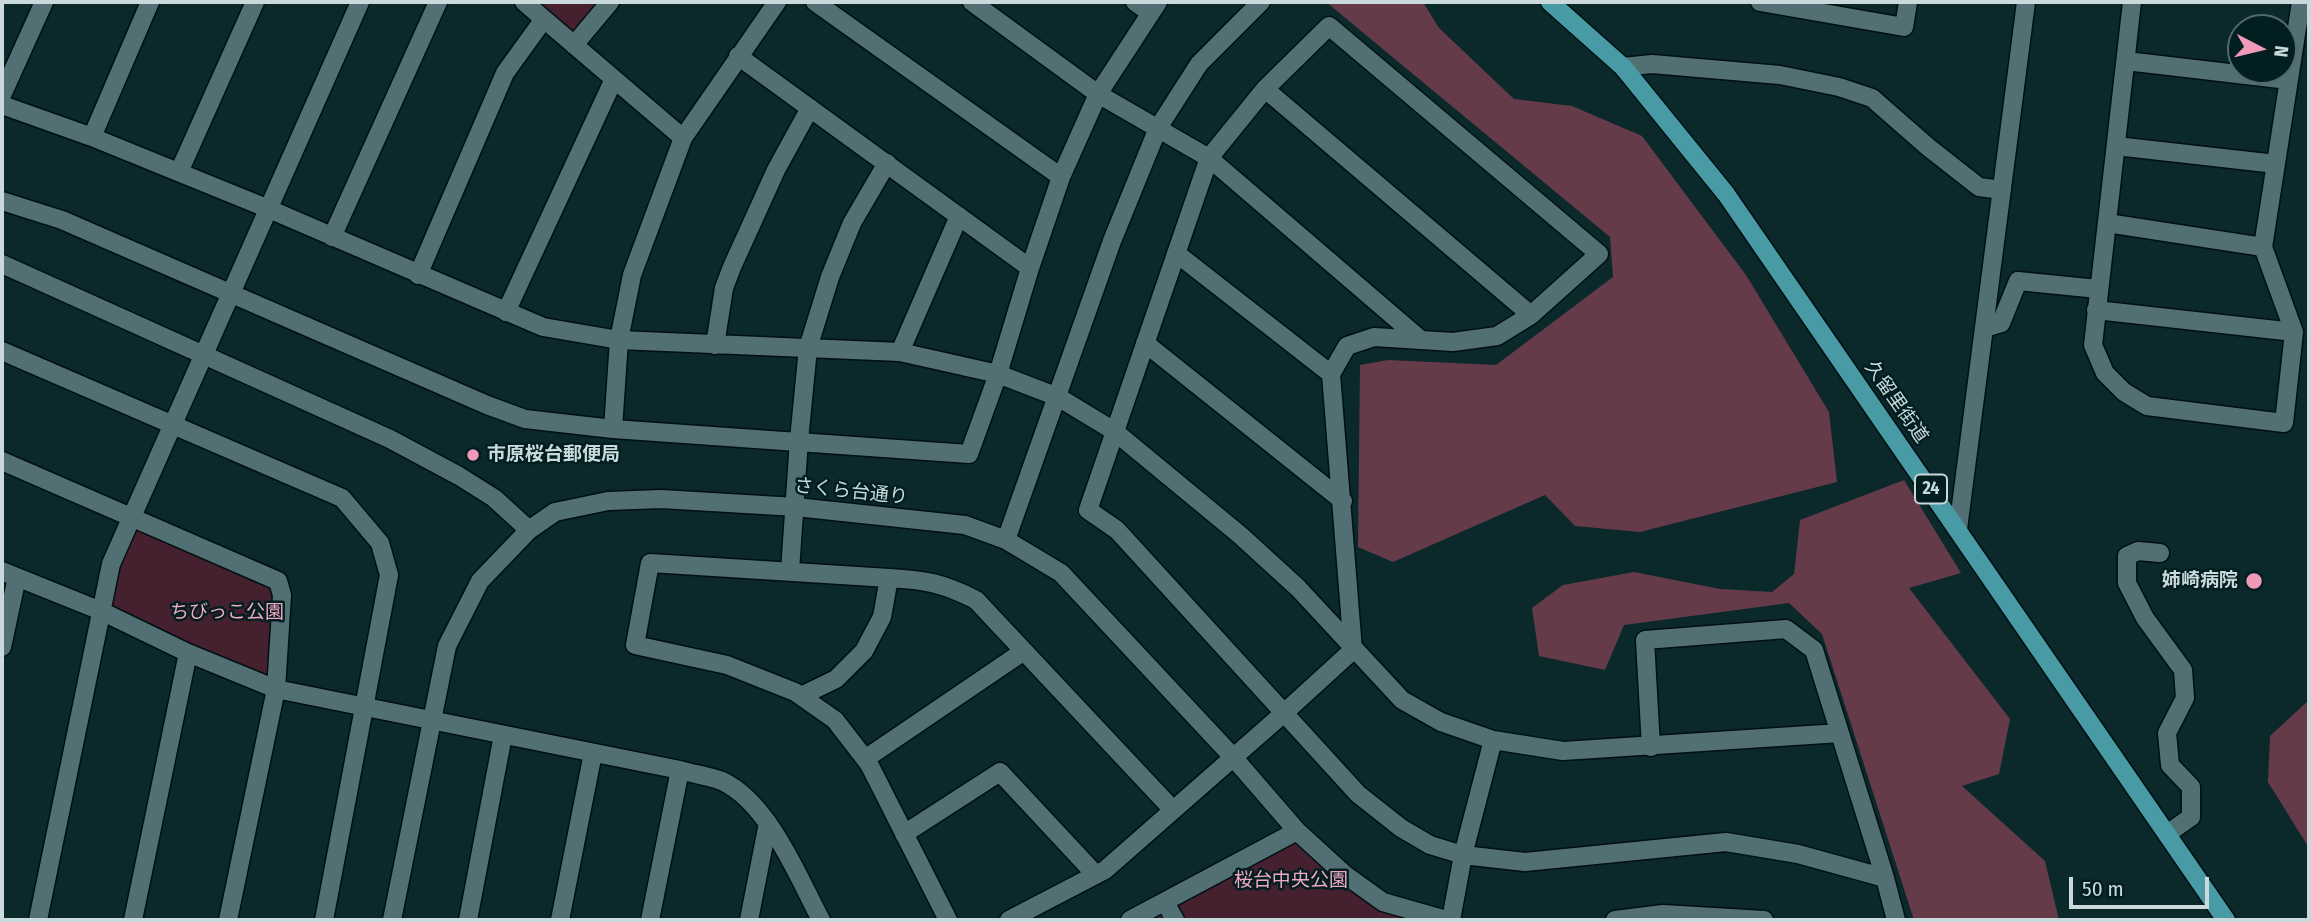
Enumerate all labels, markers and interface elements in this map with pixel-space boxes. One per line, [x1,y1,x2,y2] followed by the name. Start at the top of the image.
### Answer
[2227,14,2297,84] north arrow
[2269,44,2293,58] text: N
[1859,357,1933,447] street label: 久留里街道
[487,444,620,466] place label: 市原桜台郵便局
[465,447,481,463] marker: 市原桜台郵便局
[793,475,909,509] street label: さくら台通り
[1915,475,1947,504] road number: 24
[2162,570,2238,592] place label: 姉崎病院
[2244,571,2264,591] marker: 姉崎病院
[170,602,284,624] park label: ちびっこ公園
[2073,862,2213,906] scale bar
[1234,870,1348,892] park label: 桜台中央公園
[2082,876,2124,902] text: 50 m

